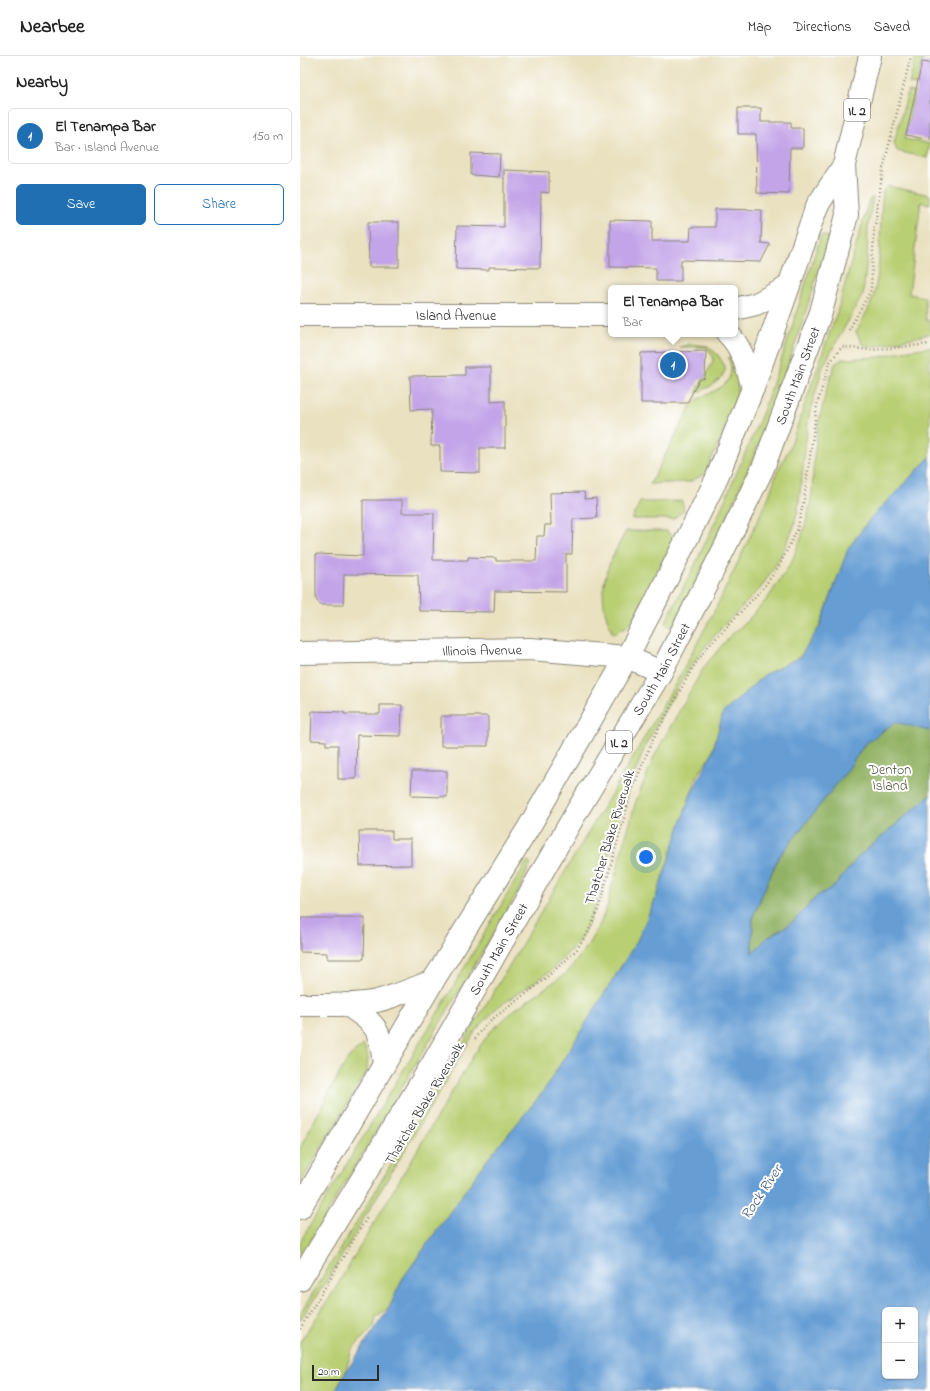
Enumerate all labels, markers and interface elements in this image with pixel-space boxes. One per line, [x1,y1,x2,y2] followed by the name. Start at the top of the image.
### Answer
[20,14,85,41] text: Nearbee
[748,17,771,38] text: Map
[793,17,851,38] text: Directions
[873,17,910,38] text: Saved
[16,70,68,95] text: Nearby
[844,99,870,121] road number: IL 2
[55,116,156,138] text: El Tenampa Bar
[28,127,32,146] text: 1
[252,127,283,146] text: 150 m
[55,138,159,157] text: Bar · Island Avenue
[16,184,146,225] button: Save
[154,184,284,225] button: Share
[608,285,738,337] popup
[623,291,723,313] text: El Tenampa Bar
[416,306,497,327] street label: Island Avenue
[623,313,642,332] text: Bar
[771,324,827,428] street label: South Main Street
[660,350,686,380] pin: 1
[628,619,697,720] street label: South Main Street
[442,640,523,663] street label: Illinois Avenue
[606,731,632,753] road number: IL 2
[868,760,911,797] park label: Denton Island
[580,766,641,908] street label: Thatcher Blake Riverwalk
[636,847,656,867] your location
[465,899,534,1000] street label: South Main Street
[380,1038,471,1169] street label: Thatcher Blake Riverwalk
[735,1159,790,1224] water label: Rock River
[882,1307,918,1379] map controls
[882,1307,918,1343] button: +
[882,1343,918,1379] button: −
[312,1363,379,1382] scale bar
[318,1364,340,1380] text: 20 m

